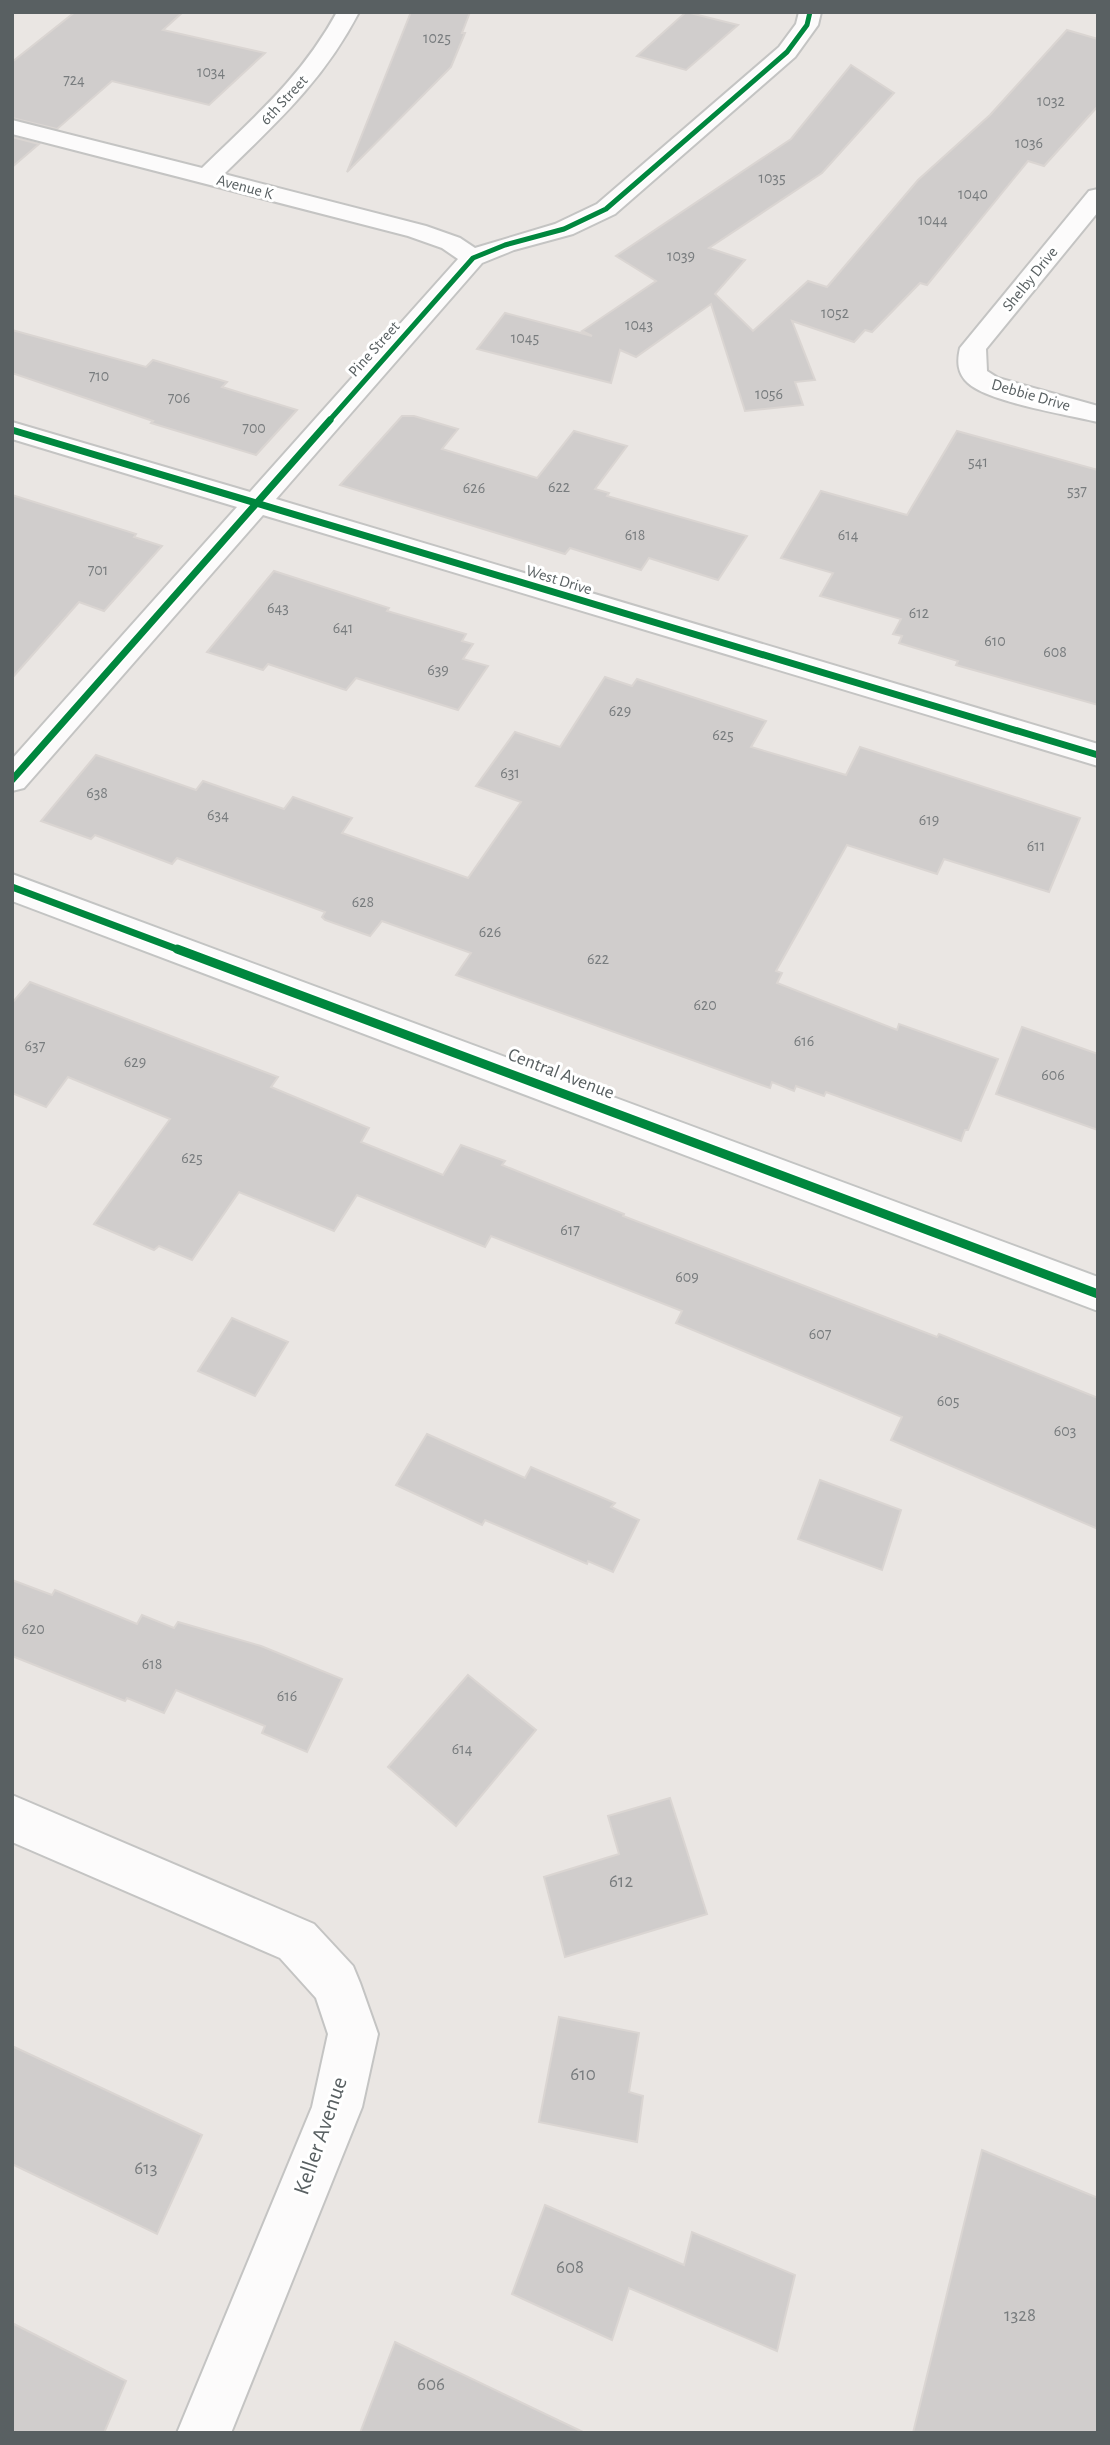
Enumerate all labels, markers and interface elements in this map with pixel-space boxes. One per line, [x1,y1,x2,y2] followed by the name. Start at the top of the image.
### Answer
[423,30,451,46] house number: 1025
[197,64,225,80] house number: 1034
[63,72,85,88] house number: 724
[257,72,311,128] street label: 6th Street
[1037,93,1065,109] house number: 1032
[1015,135,1043,151] house number: 1036
[758,170,786,186] house number: 1035
[215,172,275,202] street label: Avenue K
[958,186,988,202] house number: 1040
[918,212,948,228] house number: 1044
[999,244,1061,315] street label: Shelby Drive
[667,248,695,264] house number: 1039
[821,305,849,321] house number: 1052
[625,317,653,333] house number: 1043
[345,318,403,380] street label: Pine Street
[511,330,539,346] house number: 1045
[89,368,109,384] house number: 710
[990,376,1072,414] street label: Debbie Drive
[755,386,783,402] house number: 1056
[168,390,190,406] house number: 706
[242,420,266,436] house number: 700
[968,454,988,470] house number: 541
[548,479,570,495] house number: 622
[463,480,485,496] house number: 626
[1067,483,1087,499] house number: 537
[625,527,645,543] house number: 618
[838,527,859,543] house number: 614
[88,562,108,578] house number: 701
[524,562,594,598] street label: West Drive
[267,600,289,616] house number: 643
[909,605,929,621] house number: 612
[333,620,353,636] house number: 641
[984,633,1006,649] house number: 610
[1043,644,1067,660] house number: 608
[427,662,449,678] house number: 639
[609,703,631,719] house number: 629
[712,727,734,743] house number: 625
[500,765,520,781] house number: 631
[86,785,108,801] house number: 638
[207,807,229,823] house number: 634
[919,812,939,828] house number: 619
[1027,838,1045,854] house number: 611
[352,894,374,910] house number: 628
[479,924,501,940] house number: 626
[587,951,609,967] house number: 622
[693,997,717,1013] house number: 620
[794,1033,814,1049] house number: 616
[25,1038,46,1054] house number: 637
[505,1045,617,1103] street label: Central Avenue
[124,1054,146,1070] house number: 629
[1041,1067,1065,1083] house number: 606
[181,1150,203,1166] house number: 625
[560,1222,580,1238] house number: 617
[675,1269,699,1285] house number: 609
[809,1326,832,1342] house number: 607
[937,1393,959,1409] house number: 605
[1054,1423,1076,1439] house number: 603
[21,1621,45,1637] house number: 620
[142,1656,162,1672] house number: 618
[277,1688,297,1704] house number: 616
[452,1741,473,1757] house number: 614
[609,1872,633,1891] house number: 612
[570,2065,596,2084] house number: 610
[290,2074,352,2198] street label: Keller Avenue
[134,2159,158,2178] house number: 613
[556,2258,584,2277] house number: 608
[1004,2306,1036,2325] house number: 1328
[417,2375,445,2394] house number: 606

